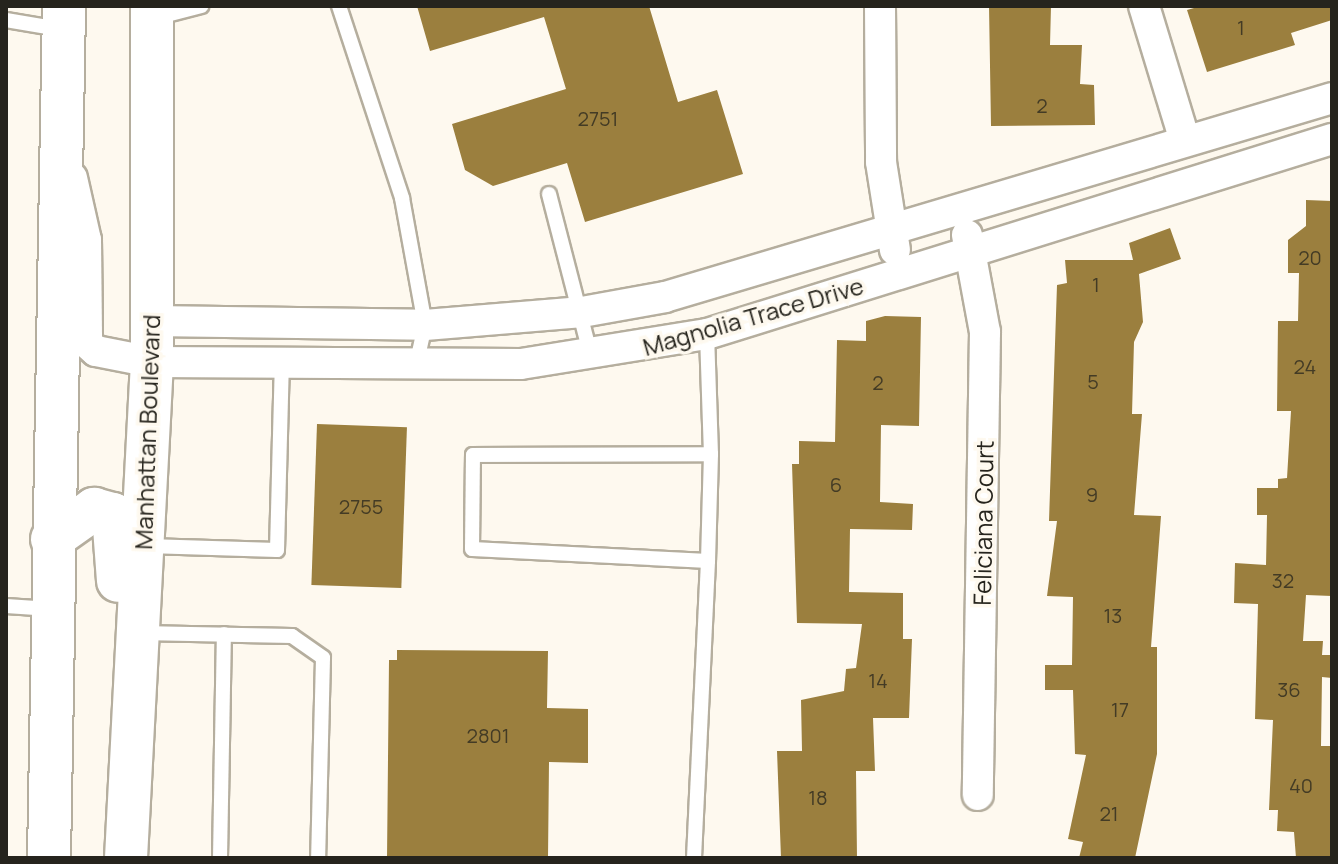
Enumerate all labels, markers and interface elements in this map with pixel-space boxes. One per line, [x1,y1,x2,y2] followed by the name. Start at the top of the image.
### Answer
[1237,15,1245,39] house number: 1
[1036,93,1048,117] house number: 2
[578,106,618,130] house number: 2751
[1298,245,1322,269] house number: 20
[639,271,867,361] street label: Magnolia Trace Drive
[1092,272,1100,296] house number: 1
[129,314,165,550] street label: Manhattan Boulevard
[1294,354,1316,378] house number: 24
[1087,369,1099,393] house number: 5
[872,370,884,394] house number: 2
[967,440,999,606] street label: Feliciana Court
[830,472,842,496] house number: 6
[1086,482,1098,506] house number: 9
[339,494,383,518] house number: 2755
[1272,568,1294,592] house number: 32
[1104,603,1122,627] house number: 13
[868,668,888,692] house number: 14
[1277,677,1301,701] house number: 36
[1111,697,1129,721] house number: 17
[466,723,510,747] house number: 2801
[1289,773,1313,797] house number: 40
[808,785,828,809] house number: 18
[1099,801,1119,825] house number: 21

